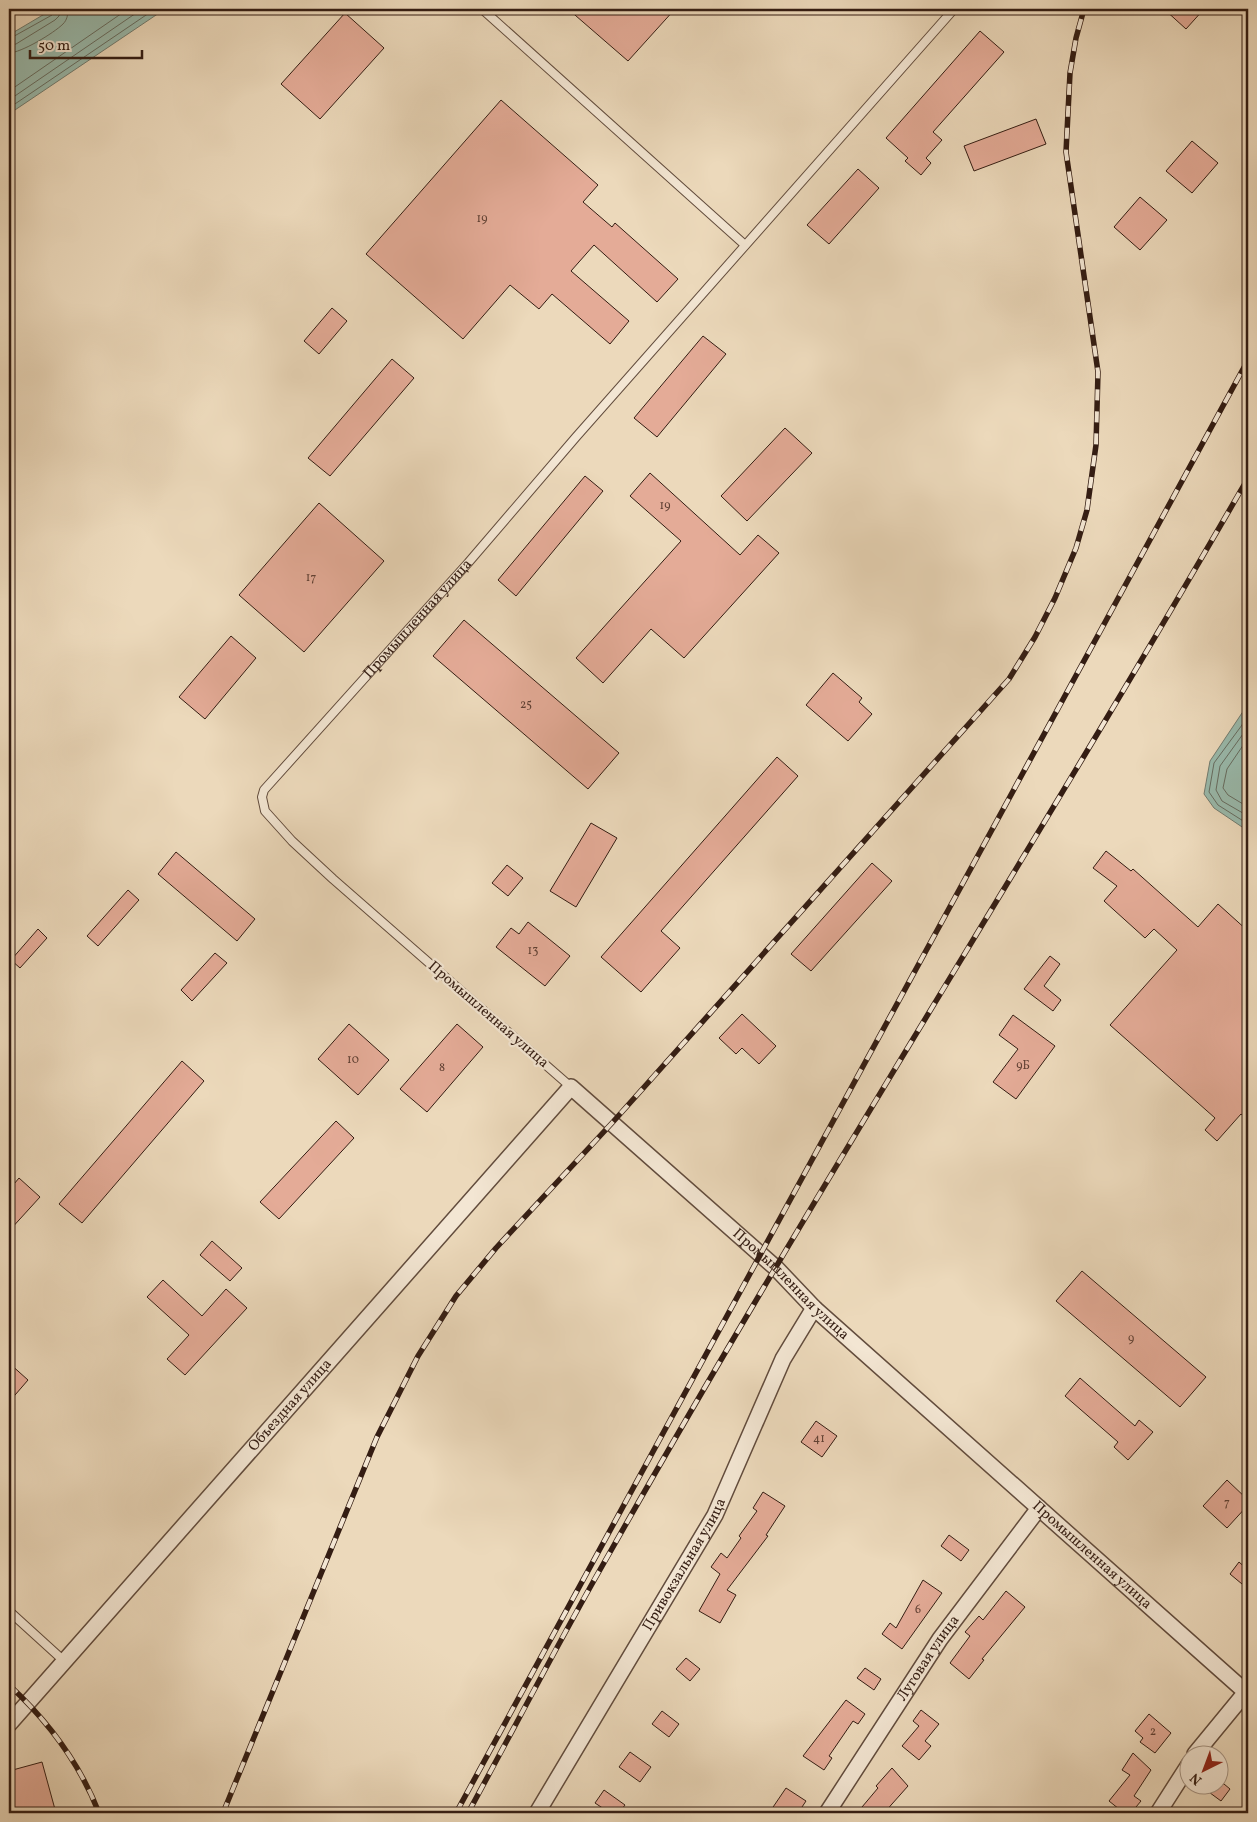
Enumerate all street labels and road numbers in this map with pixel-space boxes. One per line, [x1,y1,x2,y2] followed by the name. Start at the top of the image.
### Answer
[358,555,477,683] street label: Промышленная улица
[423,957,553,1073] street label: Промышленная улица
[728,1224,854,1345] street label: Промышленная улица
[243,1354,337,1456] street label: Объездная улица
[638,1495,732,1635] street label: Привокзальная улица
[1027,1496,1156,1614] street label: Промышленная улица
[892,1611,965,1705] street label: Луговая улица

